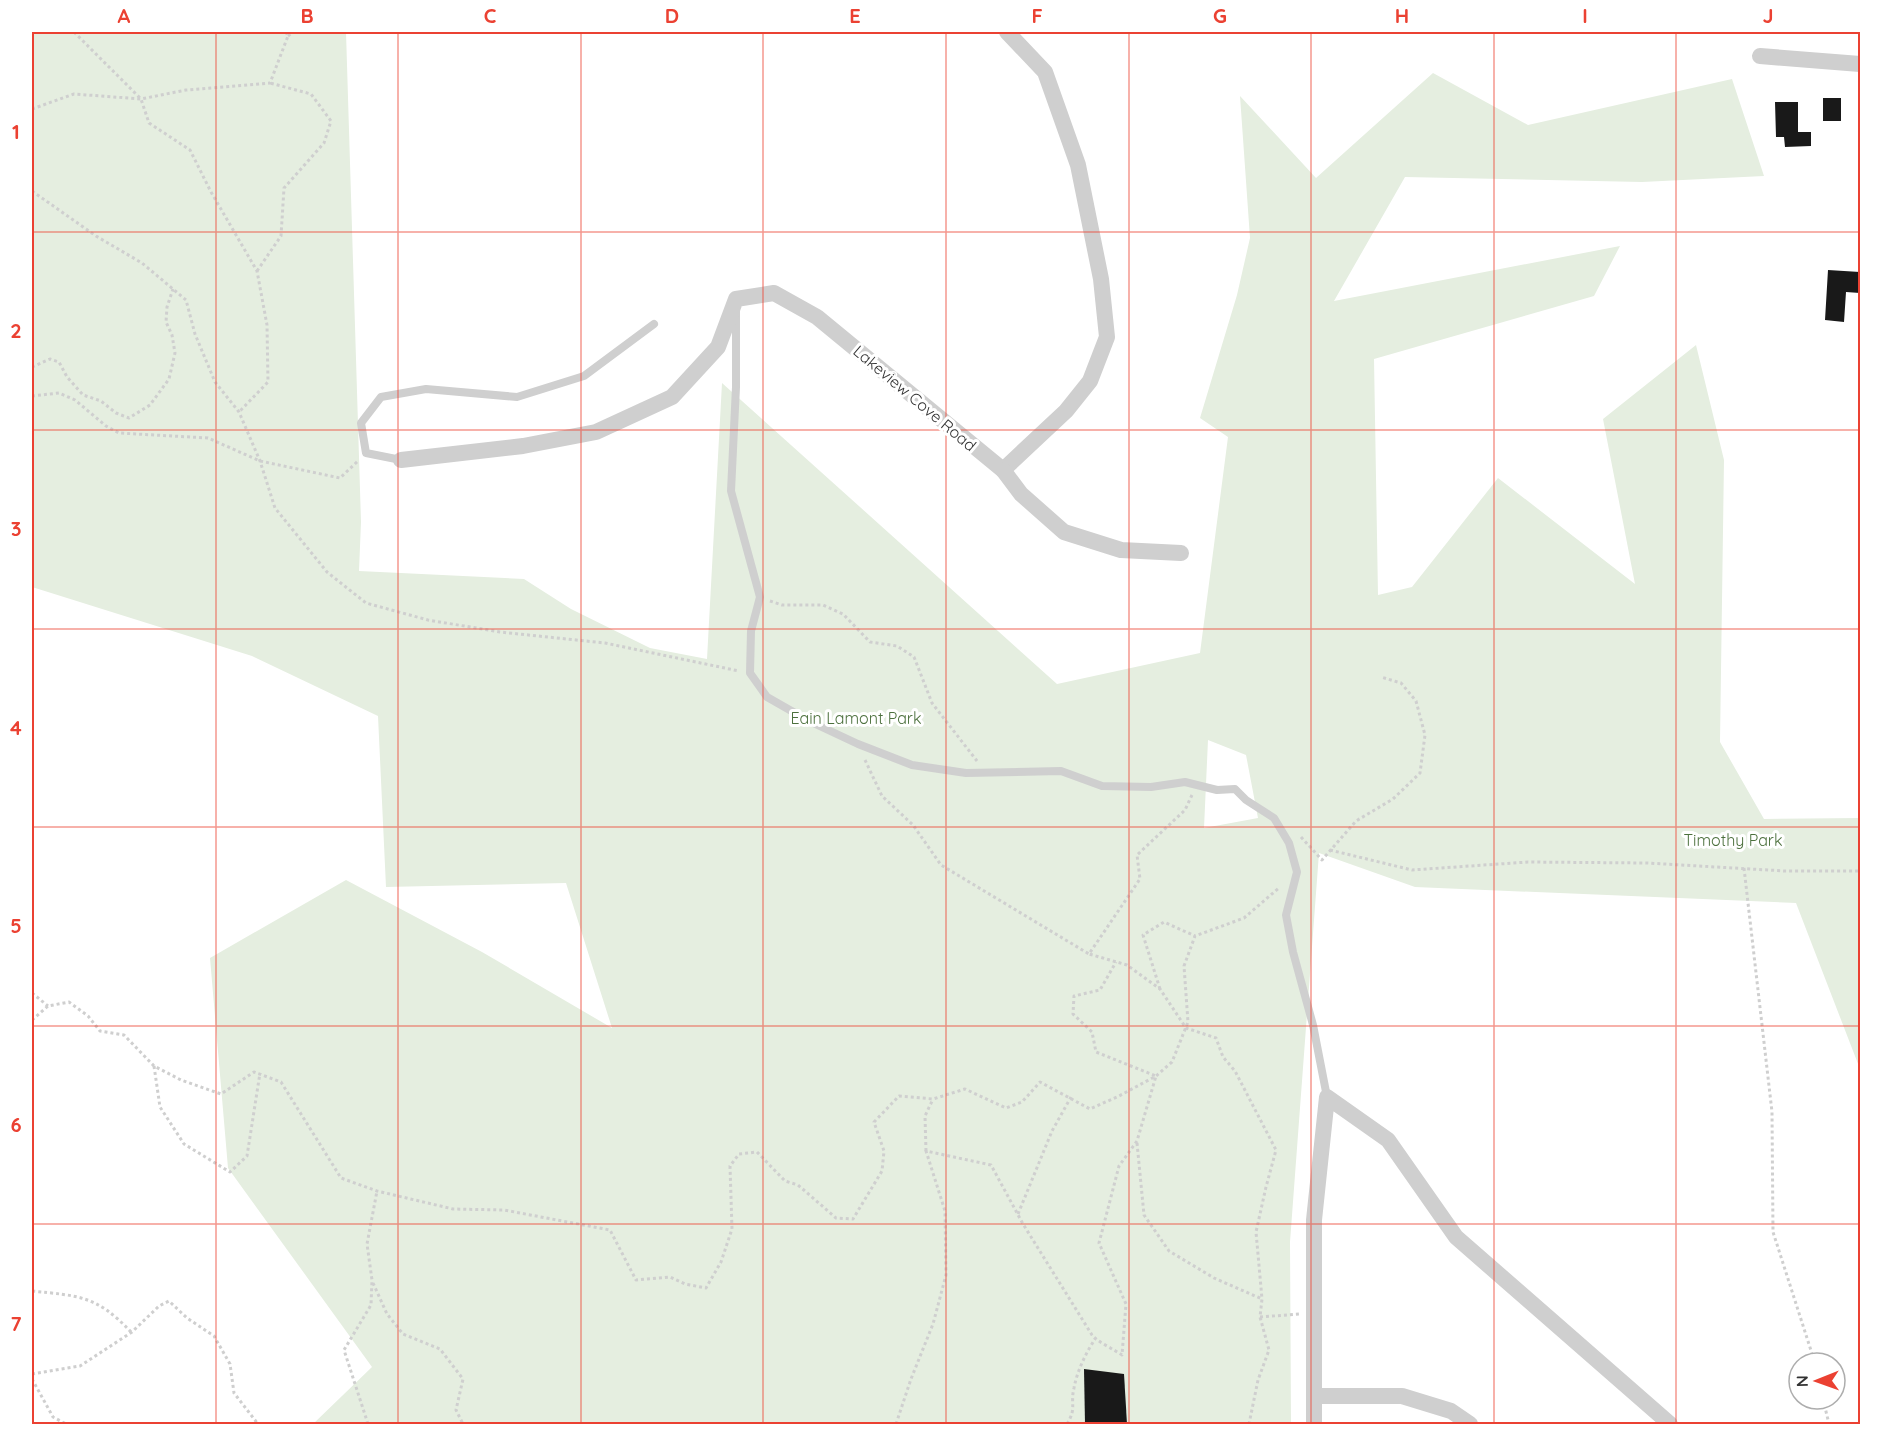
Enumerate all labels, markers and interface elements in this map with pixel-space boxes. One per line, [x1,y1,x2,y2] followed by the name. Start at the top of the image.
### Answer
[118,3,131,28] text: A
[300,3,314,28] text: B
[484,3,497,28] text: C
[665,3,679,28] text: D
[849,3,861,28] text: E
[1031,3,1043,28] text: F
[1213,3,1227,28] text: G
[1395,3,1409,28] text: H
[1582,3,1588,28] text: I
[1762,3,1774,28] text: J
[12,119,20,144] text: 1
[10,318,22,343] text: 2
[849,341,981,455] street label: Lakeview Cove Road
[11,516,21,541] text: 3
[790,708,922,728] park label: Eain Lamont Park
[10,715,22,740] text: 4
[1683,830,1783,850] park label: Timothy Park
[10,913,22,938] text: 5
[10,1112,22,1137] text: 6
[11,1311,22,1336] text: 7
[1787,1351,1847,1411] north arrow
[1792,1375,1812,1387] text: N

